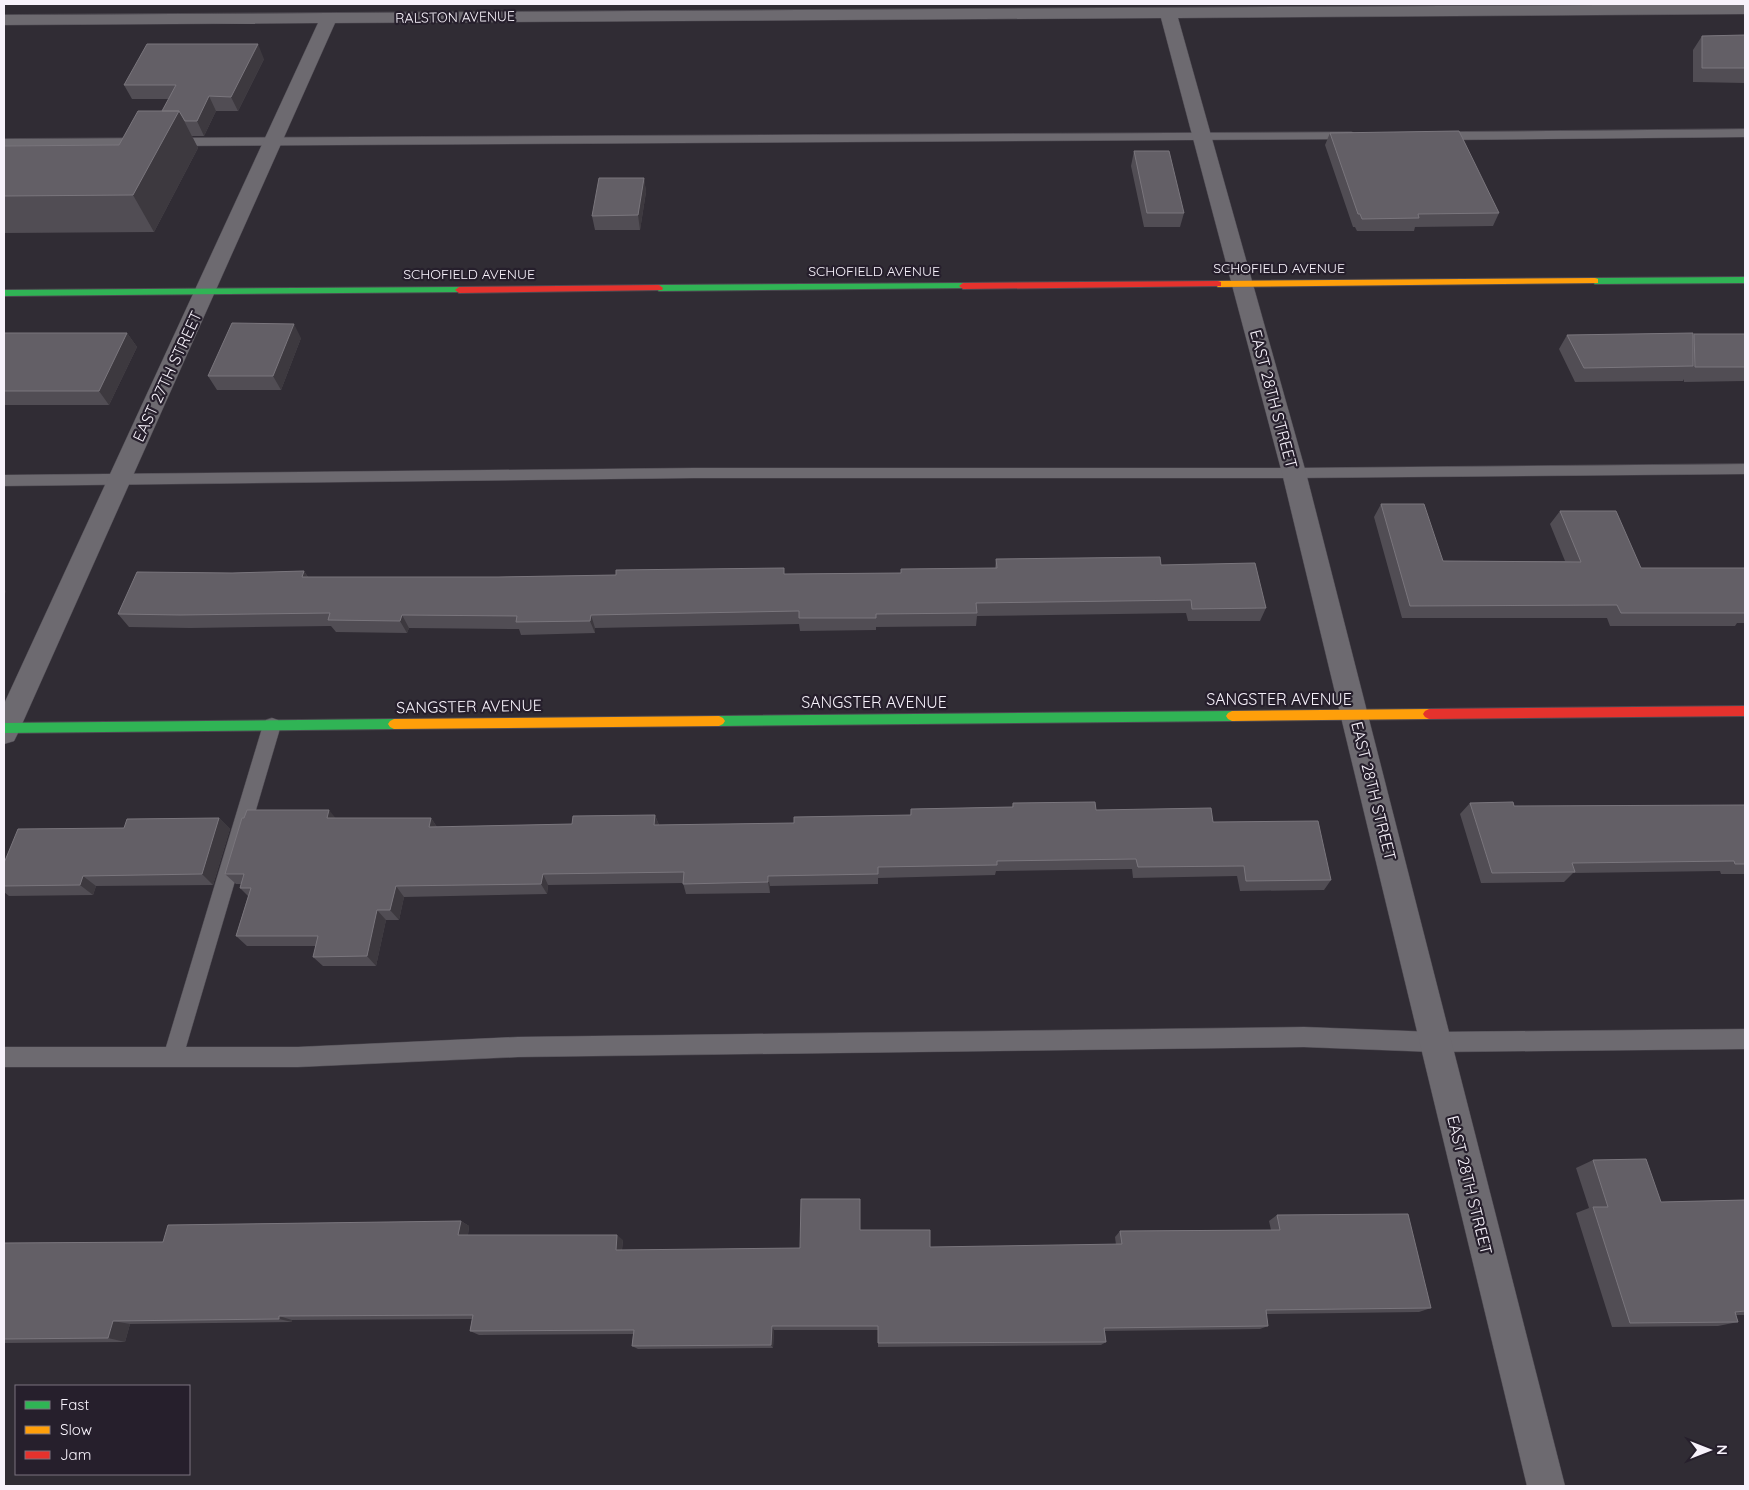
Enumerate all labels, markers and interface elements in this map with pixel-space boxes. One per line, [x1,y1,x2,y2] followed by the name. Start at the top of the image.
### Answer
[395,7,515,27] street label: RALSTON AVENUE
[1213,259,1345,277] street label: SCHOFIELD AVENUE
[808,262,940,280] street label: SCHOFIELD AVENUE
[403,265,535,283] street label: SCHOFIELD AVENUE
[128,307,206,445] street label: EAST 27TH STREET
[1246,327,1302,471] street label: EAST 28TH STREET
[1206,689,1352,709] street label: SANGSTER AVENUE
[801,692,947,712] street label: SANGSTER AVENUE
[396,695,542,717] street label: SANGSTER AVENUE
[1347,719,1401,863] street label: EAST 28TH STREET
[1443,1113,1497,1257] street label: EAST 28TH STREET
[15,1385,190,1475] legend
[60,1395,89,1414] text: Fast
[60,1420,92,1439] text: Slow
[1684,1425,1734,1475] north arrow
[60,1445,91,1464] text: Jam
[1713,1445,1731,1455] text: N

